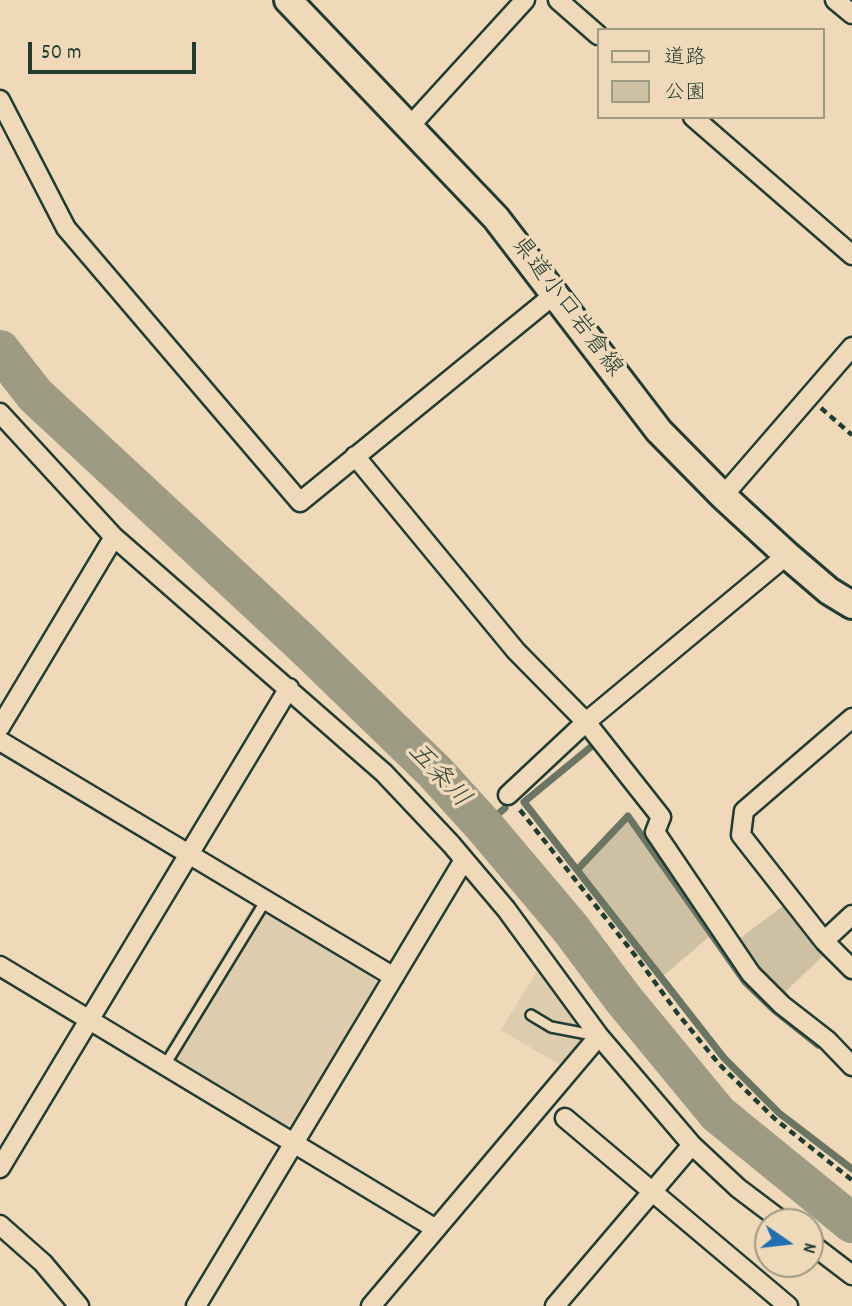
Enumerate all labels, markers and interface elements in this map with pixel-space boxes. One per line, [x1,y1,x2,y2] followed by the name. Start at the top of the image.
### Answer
[32,28,200,72] scale bar
[596,28,824,119] legend
[41,39,81,69] text: 50 m
[664,44,706,74] text: 道路
[664,79,706,109] text: 公園
[503,232,627,384] street label: 県道小口岩倉線
[399,738,475,816] water label: 五条川
[754,1208,824,1278] north arrow
[794,1240,822,1256] text: N

